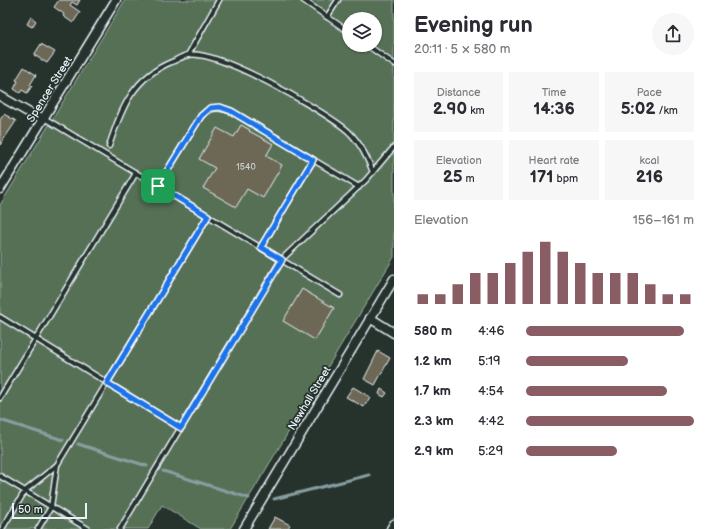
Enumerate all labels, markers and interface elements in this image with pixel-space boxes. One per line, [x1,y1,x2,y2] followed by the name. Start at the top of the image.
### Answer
[342,12,382,52] map controls
[342,12,382,52] button: layers
[414,12,533,39] text: Evening run
[652,13,694,55] button: share
[414,41,511,57] text: 20:11 · 5 × 580 m
[24,53,75,125] street label: Spencer Street
[437,86,481,99] text: Distance
[542,86,566,99] text: Time
[637,86,662,99] text: Pace
[433,99,467,119] text: 2.90
[533,99,575,119] text: 14:36
[621,99,655,119] text: 5:02
[467,104,485,117] text: km
[655,104,678,117] text: /km
[436,154,482,167] text: Elevation
[529,154,579,167] text: Heart rate
[639,154,659,167] text: kcal
[236,162,256,173] house number: 1540
[443,167,463,187] text: 25
[530,167,554,187] text: 171
[636,167,663,187] text: 216
[141,169,175,203] pin
[463,172,475,185] text: m
[554,172,578,185] text: bpm
[147,175,169,197] icon: arrive
[414,212,468,228] text: Elevation
[633,212,694,228] text: 156–161 m
[414,323,452,339] text: 580 m
[478,323,504,339] text: 4:46
[414,353,452,369] text: 1.2 km
[478,353,501,369] text: 5:19
[285,363,334,433] street label: Newhall Street
[414,383,451,399] text: 1.7 km
[478,383,504,399] text: 4:54
[414,413,454,429] text: 2.3 km
[478,413,504,429] text: 4:42
[414,443,454,459] text: 2.9 km
[478,443,503,459] text: 5:29
[12,501,87,520] scale bar
[18,503,43,516] text: 50 m

